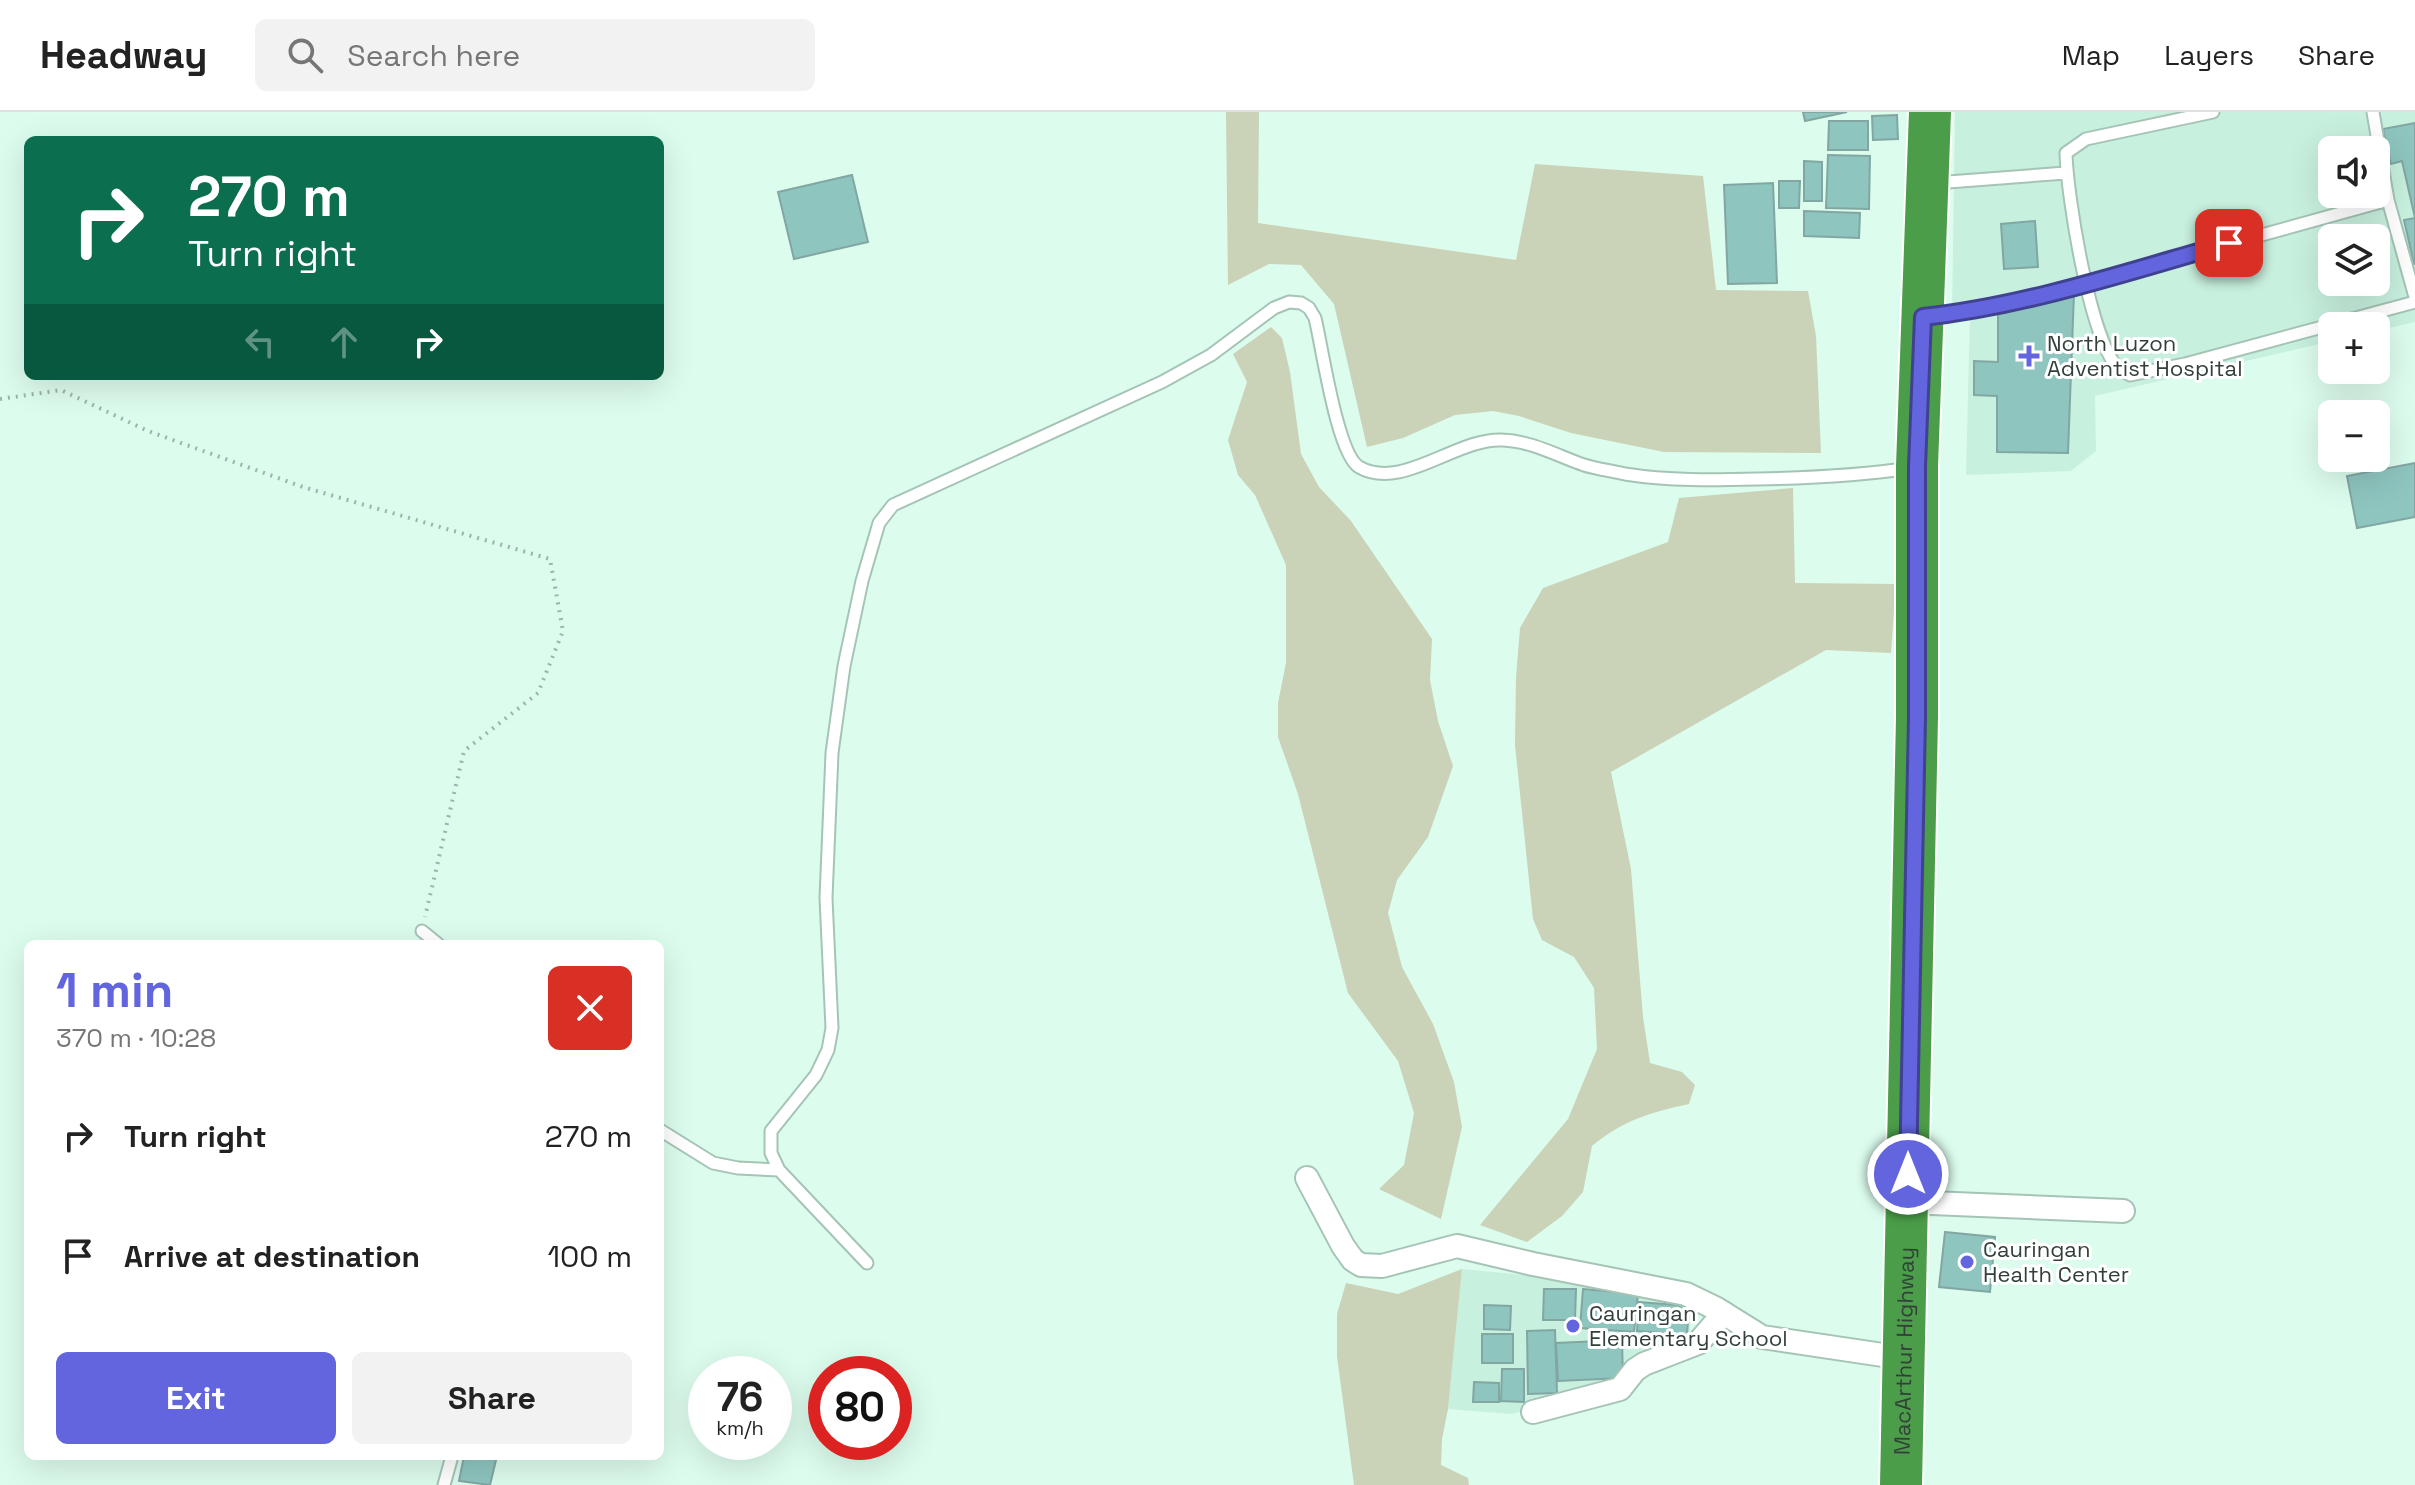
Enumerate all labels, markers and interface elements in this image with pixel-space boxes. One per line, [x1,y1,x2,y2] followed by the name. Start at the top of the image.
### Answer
[255,19,815,91] search box
[40,31,207,79] text: Headway
[283,33,327,77] icon: search
[347,36,520,75] text: Search here
[2062,37,2120,73] text: Map
[2164,37,2254,73] text: Layers
[2298,37,2375,73] text: Share
[2318,136,2390,472] map controls
[2318,136,2390,208] button: sound
[188,161,350,232] text: 270 m
[56,168,160,272] icon: right
[2195,209,2263,277] pin
[2207,221,2251,265] icon: arrive
[2318,224,2390,296] button: layers
[188,231,357,277] text: Turn right
[2318,312,2390,384] button: +
[238,320,282,364] icon: left
[322,320,366,364] icon: ahead
[406,320,450,364] icon: right
[2047,329,2243,382] place label: North Luzon Adventist Hospital
[2018,345,2040,367] marker: North Luzon Adventist Hospital
[2318,400,2390,472] button: −
[56,960,173,1021] text: 1 min
[548,966,632,1050] button: close
[56,1021,216,1055] text: 370 m · 10:28
[56,1114,100,1158] icon: right
[124,1117,267,1156] text: Turn right
[545,1117,632,1156] text: 270 m
[1866,1132,1950,1216] position arrow
[56,1234,100,1278] icon: arrive
[1983,1235,2129,1288] place label: Cauringan Health Center
[124,1237,420,1276] text: Arrive at destination
[547,1237,632,1276] text: 100 m
[1888,1247,1920,1455] street label: MacArthur Highway
[1958,1253,1976,1271] marker: Cauringan Health Center
[1589,1299,1788,1352] place label: Cauringan Elementary School
[1564,1317,1582,1335] marker: Cauringan Elementary School
[56,1352,336,1444] button: Exit
[352,1352,632,1444] button: Share
[808,1356,912,1460] speed limit sign: 80
[717,1372,763,1423] text: 76
[716,1415,764,1441] text: km/h

